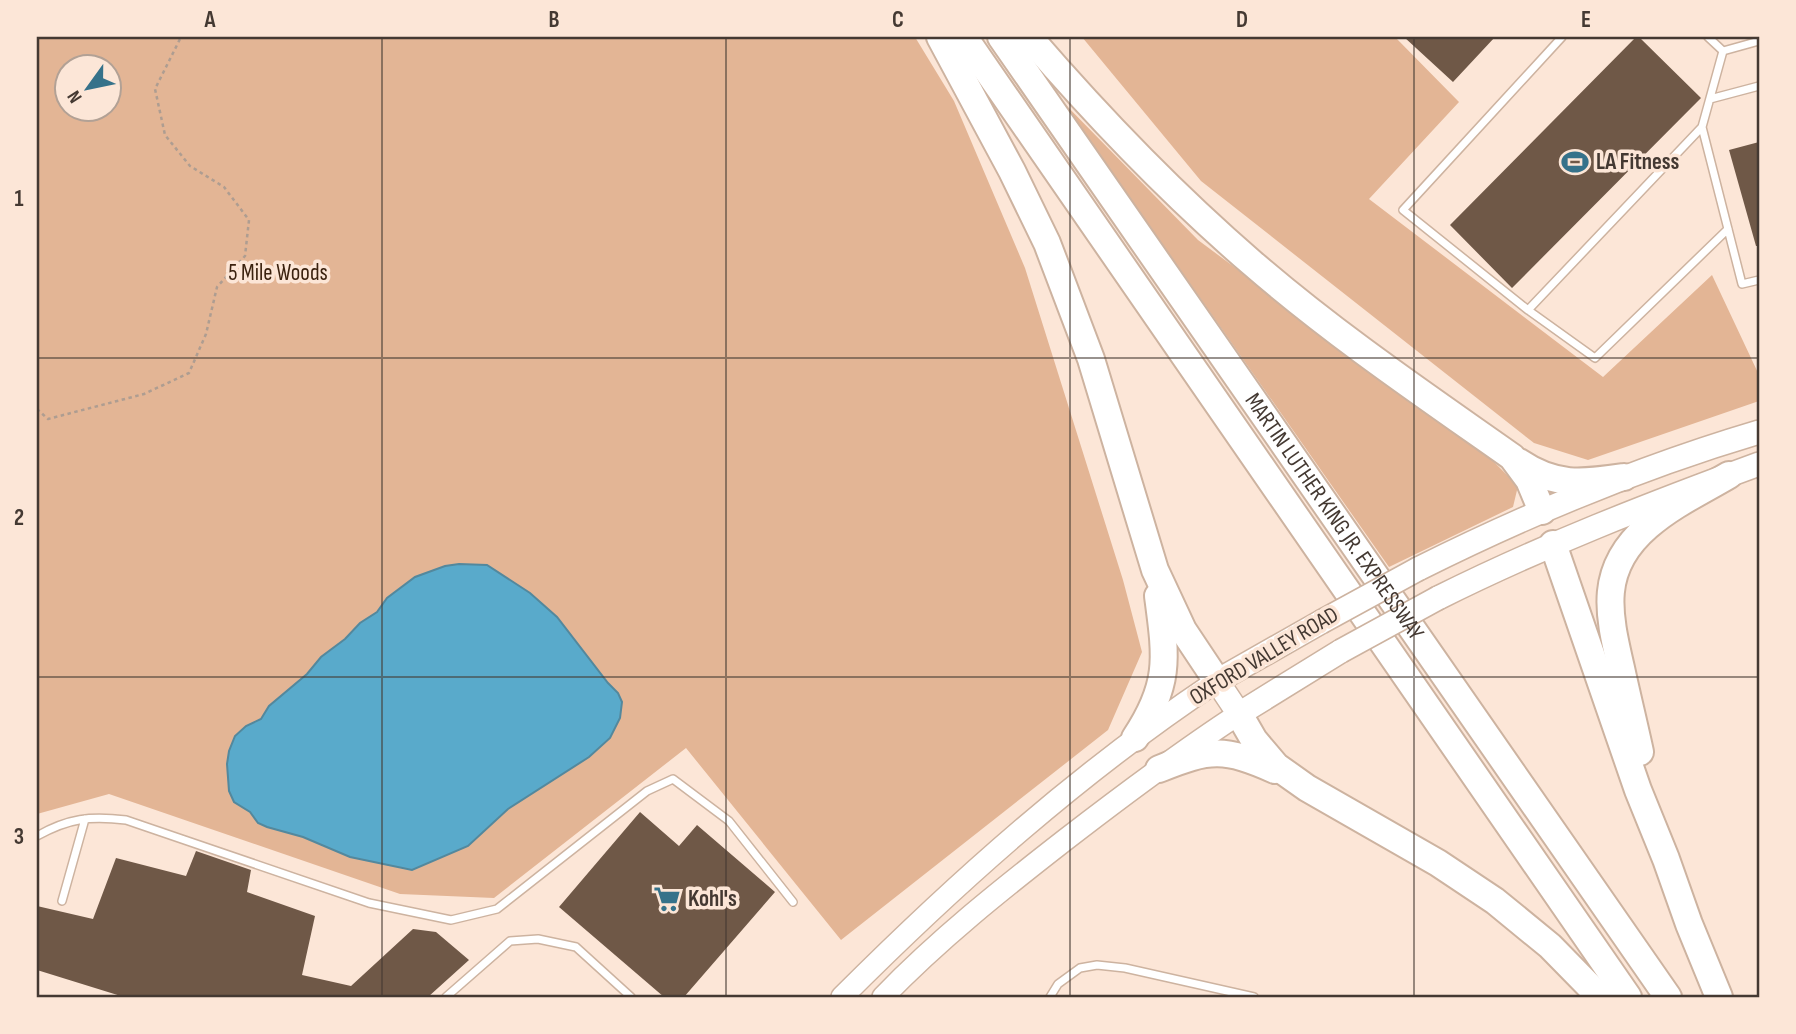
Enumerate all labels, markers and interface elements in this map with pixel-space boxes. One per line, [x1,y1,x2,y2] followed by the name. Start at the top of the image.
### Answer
[204,6,217,34] text: A
[549,6,560,34] text: B
[892,6,904,34] text: C
[1236,6,1248,34] text: D
[1581,6,1591,34] text: E
[52,52,122,122] north arrow
[63,86,87,107] text: N
[1560,147,1590,177] sports icon: LA Fitness
[1596,148,1679,176] place label: LA Fitness
[14,185,24,213] text: 1
[228,259,328,287] park label: 5 Mile Woods
[1239,388,1430,646] street label: MARTIN LUTHER KING JR. EXPRESSWAY
[14,504,24,532] text: 2
[1185,601,1343,711] street label: OXFORD VALLEY ROAD
[14,823,24,851] text: 3
[652,884,682,914] supermarket icon: Kohl's
[688,885,737,913] place label: Kohl's

